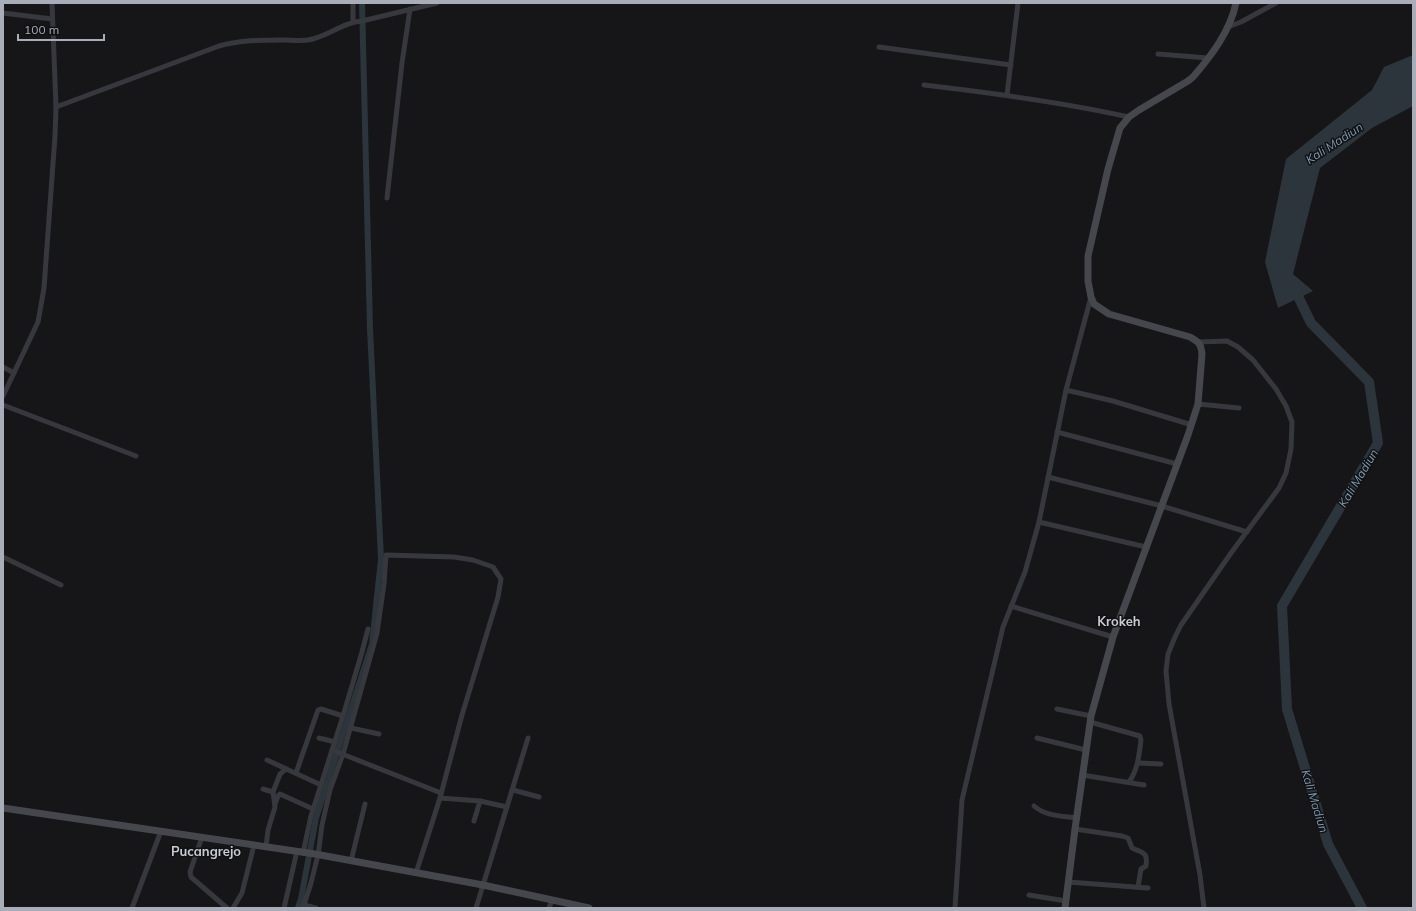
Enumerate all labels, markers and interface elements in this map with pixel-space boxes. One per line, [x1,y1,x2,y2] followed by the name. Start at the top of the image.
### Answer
[18,16,104,42] scale bar
[24,22,59,37] text: 100 m
[1303,119,1365,167] water label: Kali Madiun
[1335,446,1381,510] water label: Kali Madiun
[1097,613,1141,629] district label: Krokeh
[1298,768,1332,834] water label: Kali Madiun
[171,843,241,859] district label: Pucangrejo

